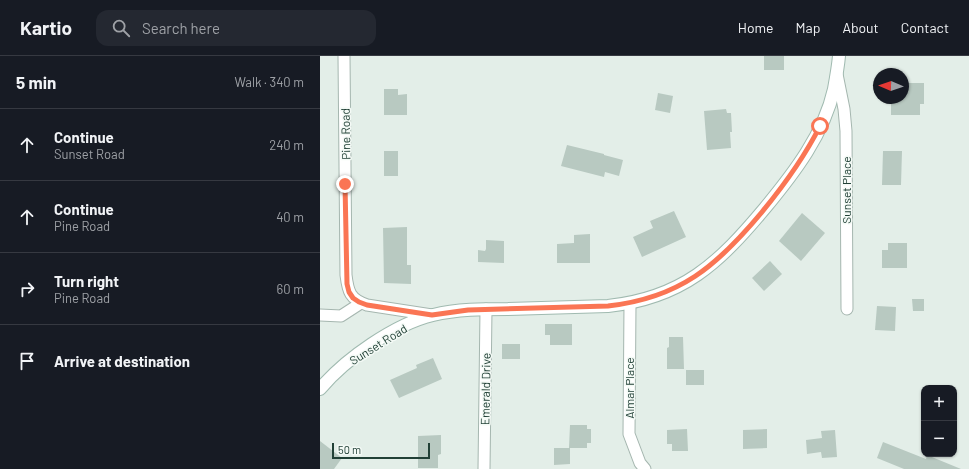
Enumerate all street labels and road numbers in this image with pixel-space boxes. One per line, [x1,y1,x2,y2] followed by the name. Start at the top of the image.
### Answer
[338,108,352,160] street label: Pine Road
[839,156,853,224] street label: Sunset Place
[347,321,409,367] street label: Sunset Road
[477,353,493,425] street label: Emerald Drive
[622,357,636,419] street label: Almar Place

